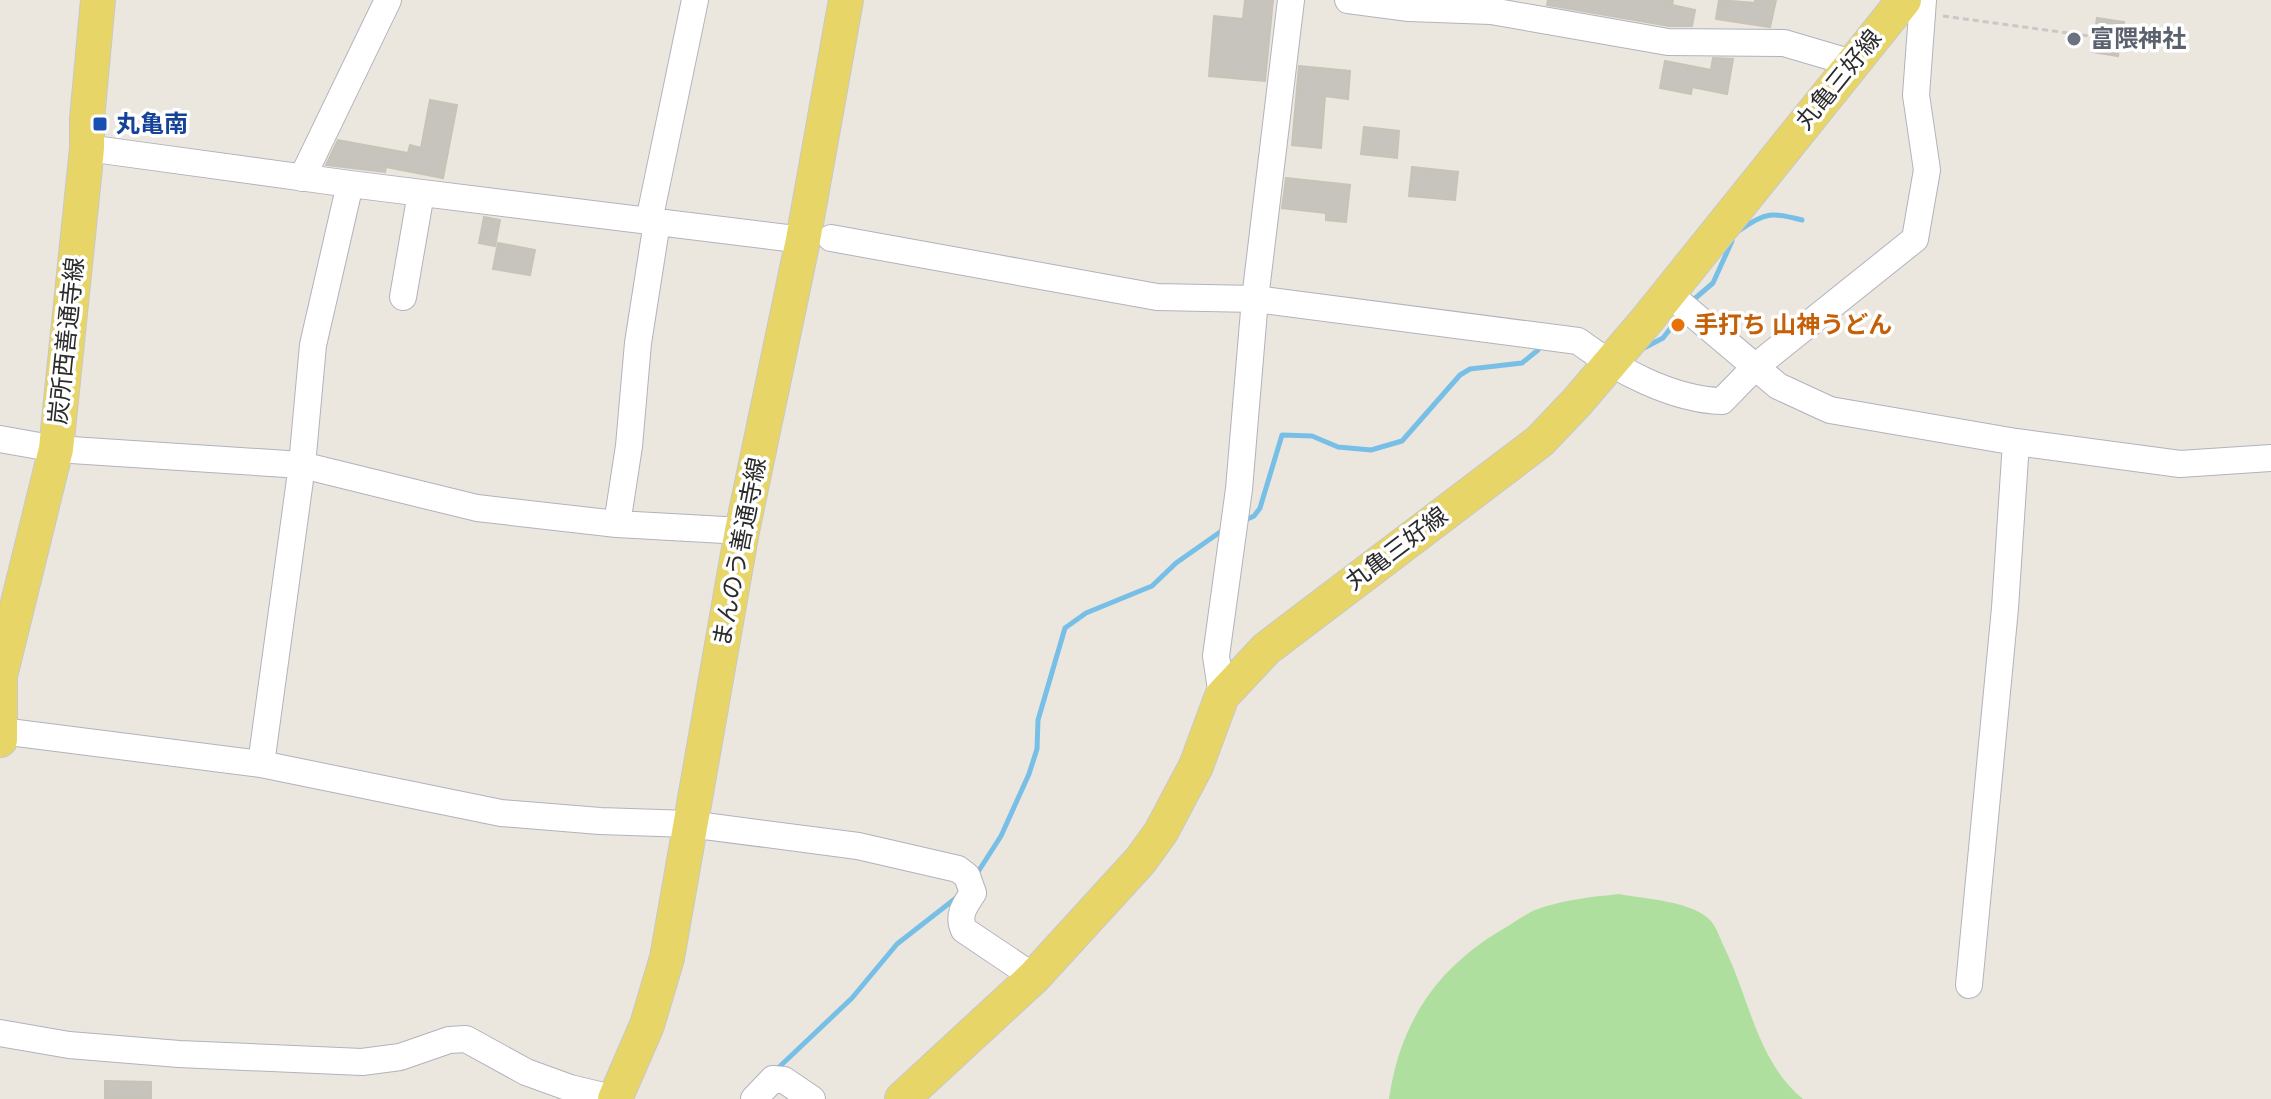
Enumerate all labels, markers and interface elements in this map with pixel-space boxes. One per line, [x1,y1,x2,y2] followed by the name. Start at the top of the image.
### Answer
[1790,24,1888,136] street label: 丸亀三好線
[2090,25,2186,54] place label: 富隈神社
[2065,30,2083,48] marker: 富隈神社
[116,110,188,139] place label: 丸亀南
[91,115,109,133] marker: 丸亀南
[44,256,90,426] street label: 炭所西善通寺線
[1694,311,1892,340] place label: 手打ち 山神うどん
[1669,316,1687,334] marker: 手打ち 山神うどん
[707,455,773,649] street label: まんのう善通寺線
[1340,501,1454,597] street label: 丸亀三好線

